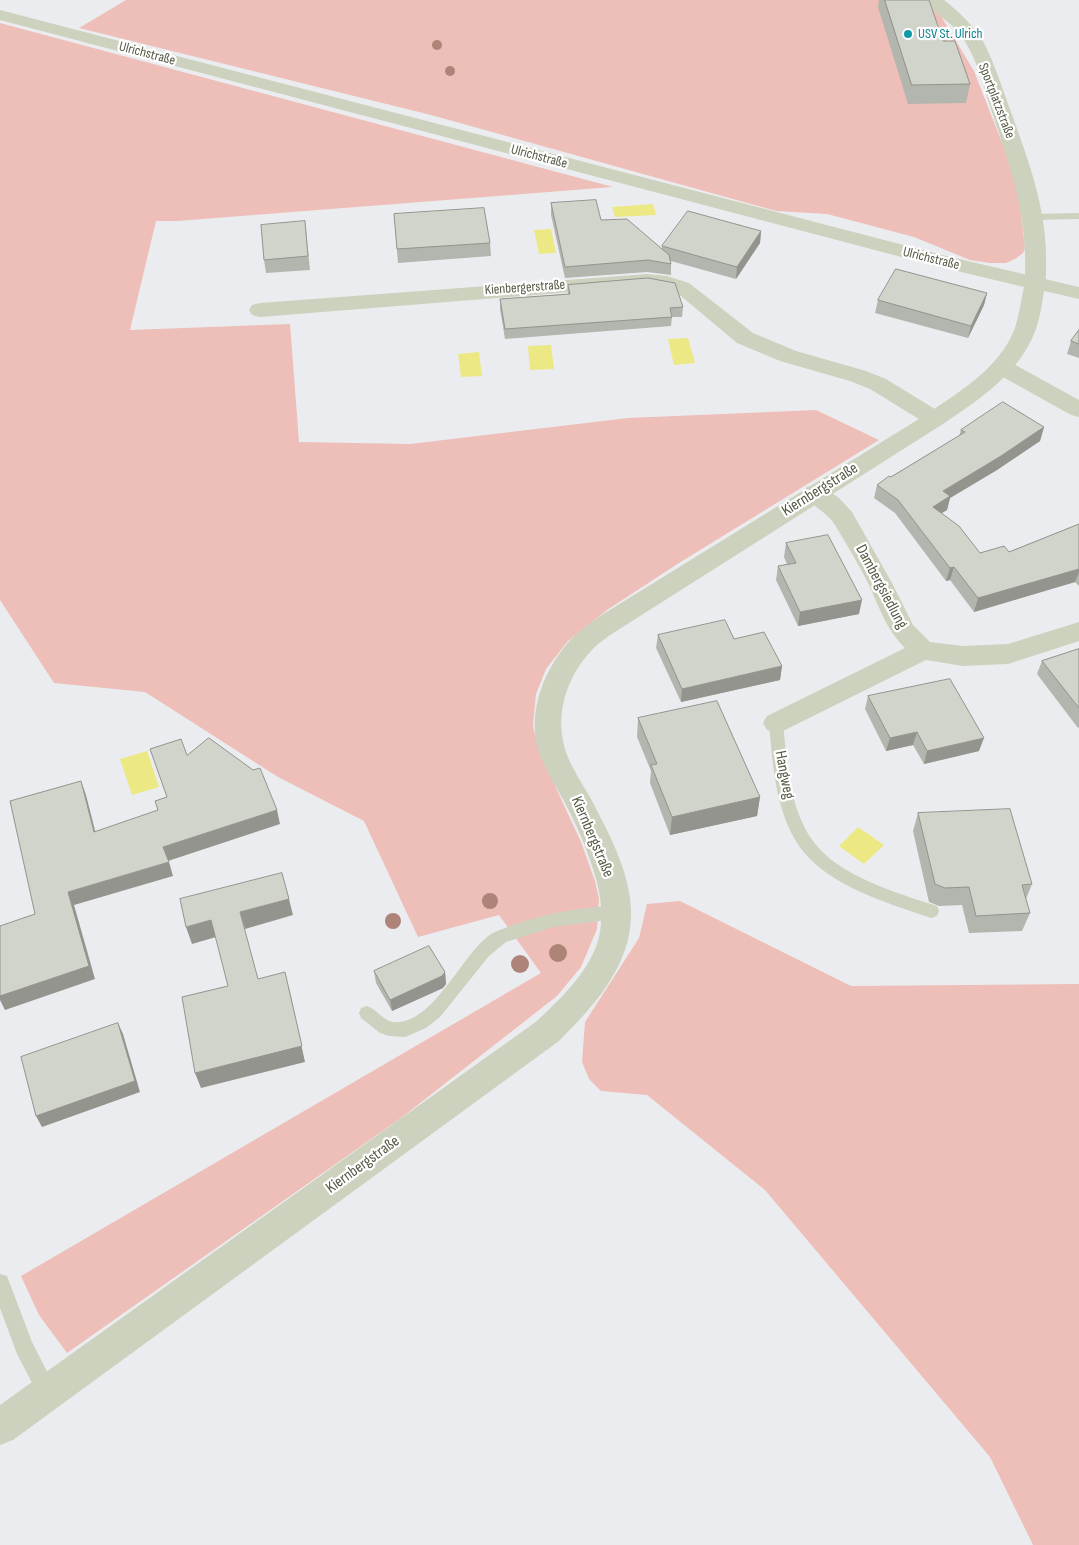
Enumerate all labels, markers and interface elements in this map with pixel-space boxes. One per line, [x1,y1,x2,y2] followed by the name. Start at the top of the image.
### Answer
[918,26,982,42] place label: USV St. Ulrich
[902,28,914,40] marker: USV St. Ulrich
[117,38,177,70] street label: Ulrichstraße
[974,61,1018,141] street label: Sportplatzstraße
[509,141,569,173] street label: Ulrichstraße
[901,244,961,274] street label: Ulrichstraße
[484,277,566,299] street label: Kienbergerstraße
[778,459,862,521] street label: Kiernbergstraße
[851,542,911,632] street label: Dambergsiedlung
[770,749,798,801] street label: Hangweg
[566,794,618,880] street label: Kiernbergstraße
[323,1132,403,1198] street label: Kiernbergstraße

